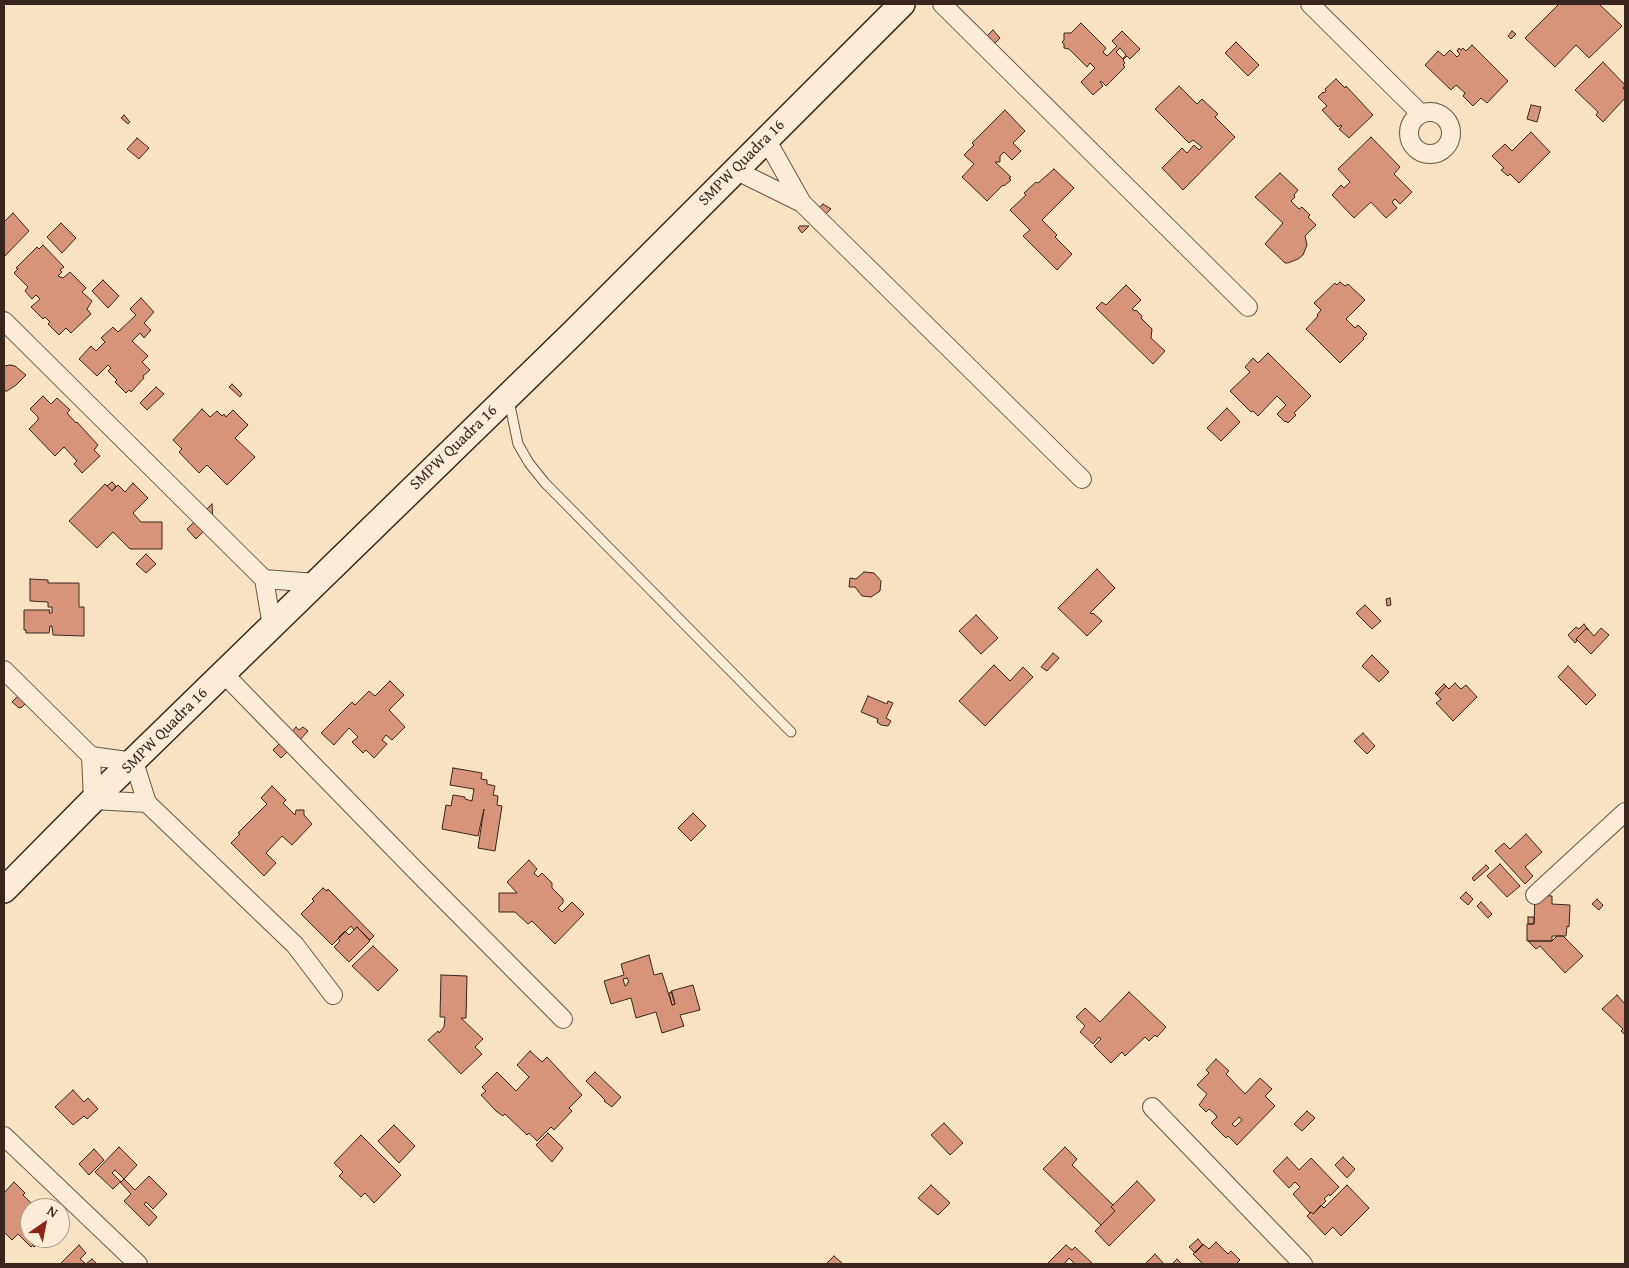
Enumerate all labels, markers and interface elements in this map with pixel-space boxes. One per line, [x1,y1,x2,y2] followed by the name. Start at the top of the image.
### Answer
[695,116,789,210] street label: SMPW Quadra 16
[406,401,502,495] street label: SMPW Quadra 16
[118,684,212,778] street label: SMPW Quadra 16
[20,1198,70,1248] north arrow
[43,1200,62,1222] text: N

